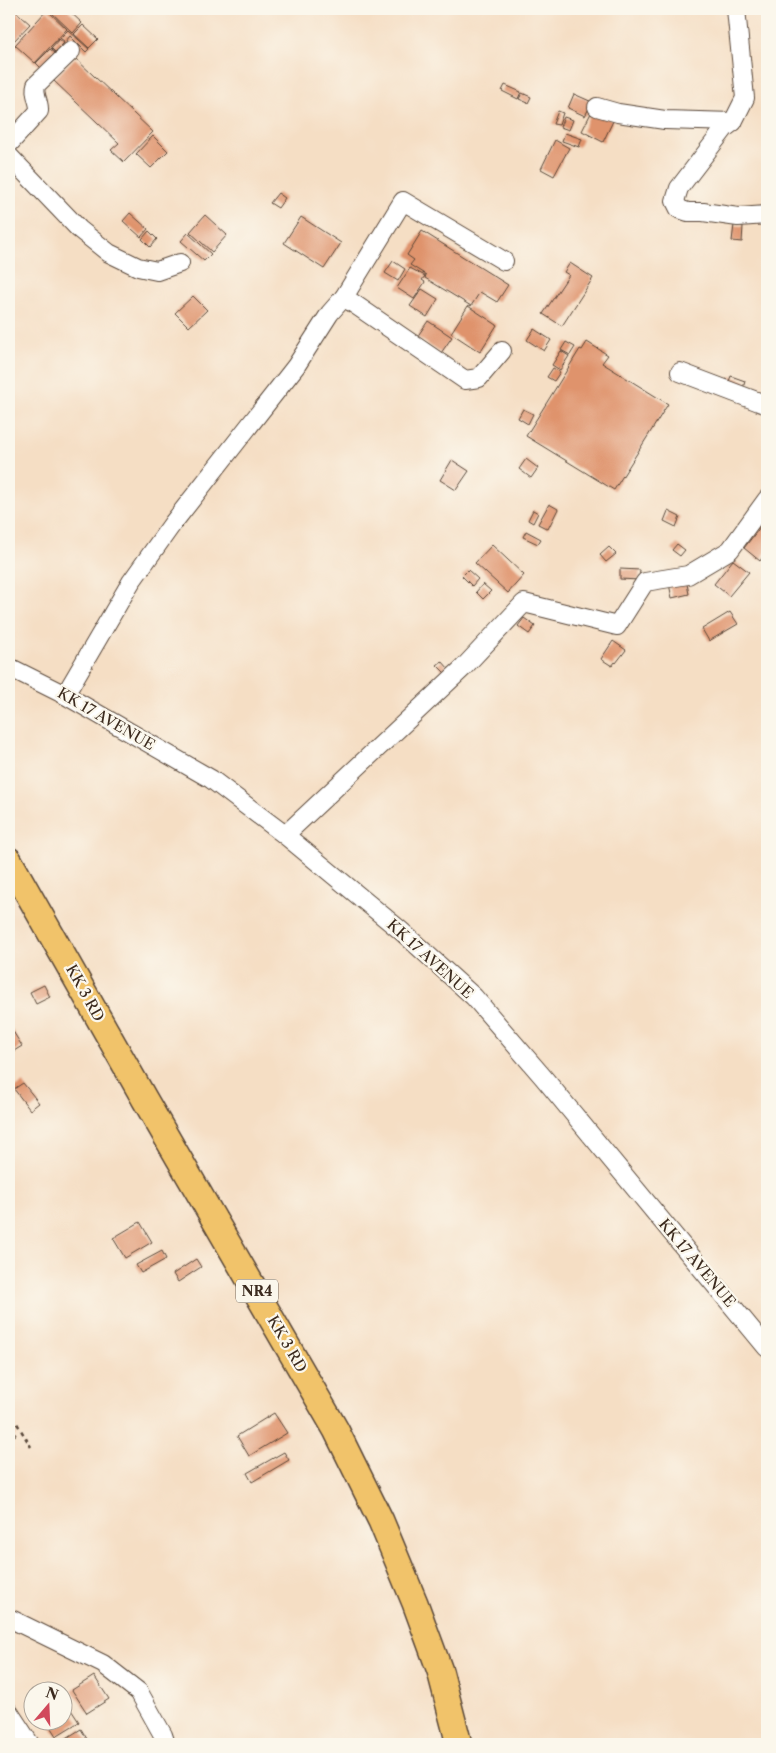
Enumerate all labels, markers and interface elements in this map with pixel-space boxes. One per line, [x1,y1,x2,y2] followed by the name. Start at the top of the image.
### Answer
[54,683,158,754] street label: KK 17 AVENUE
[383,915,477,1002] street label: KK 17 AVENUE
[62,961,109,1025] street label: KK 3 RD
[655,1215,740,1311] street label: KK 17 AVENUE
[236,1280,278,1302] road number: NR4
[264,1312,311,1375] street label: KK 3 RD
[22,1680,72,1730] north arrow
[44,1683,61,1704] text: N

